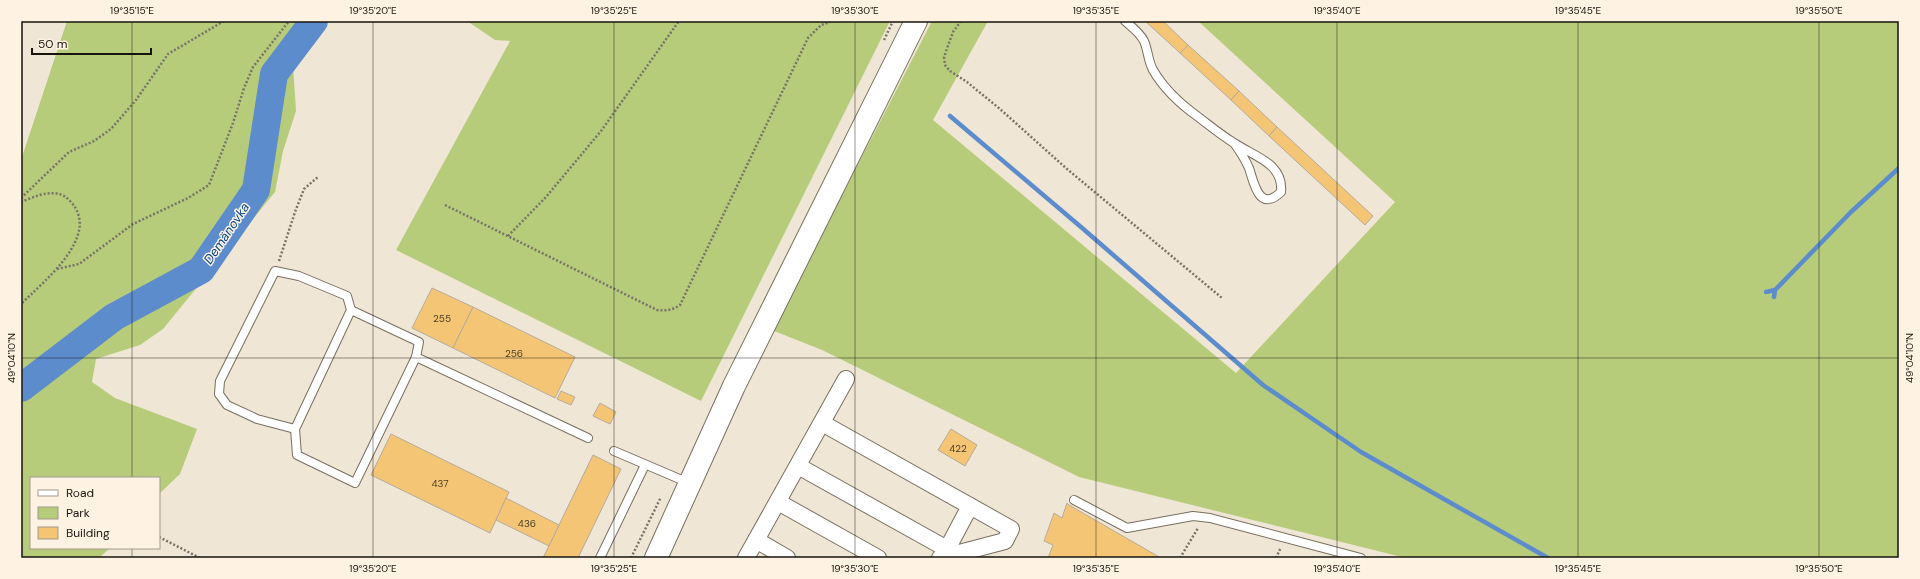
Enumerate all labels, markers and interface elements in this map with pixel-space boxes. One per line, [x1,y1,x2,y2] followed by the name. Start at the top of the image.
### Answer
[110,4,154,17] text: 19°35'15"E
[349,4,397,17] text: 19°35'20"E
[591,4,638,17] text: 19°35'25"E
[831,4,879,17] text: 19°35'30"E
[1073,4,1120,17] text: 19°35'35"E
[1313,4,1361,17] text: 19°35'40"E
[1555,4,1601,17] text: 19°35'45"E
[1795,4,1843,17] text: 19°35'50"E
[32,30,151,56] scale bar
[38,36,67,52] text: 50 m
[200,199,253,267] water label: Demänovka
[433,312,451,325] house number: 255
[5,333,18,383] text: 49°04'10"N
[1903,333,1916,383] text: 49°04'10"N
[505,347,523,360] house number: 256
[949,442,967,455] house number: 422
[30,477,160,549] legend
[431,477,449,490] house number: 437
[66,485,94,501] text: Road
[66,505,90,521] text: Park
[518,517,536,530] house number: 436
[66,525,110,541] text: Building
[349,562,397,575] text: 19°35'20"E
[591,562,638,575] text: 19°35'25"E
[831,562,879,575] text: 19°35'30"E
[1073,562,1120,575] text: 19°35'35"E
[1313,562,1361,575] text: 19°35'40"E
[1555,562,1601,575] text: 19°35'45"E
[1795,562,1843,575] text: 19°35'50"E

